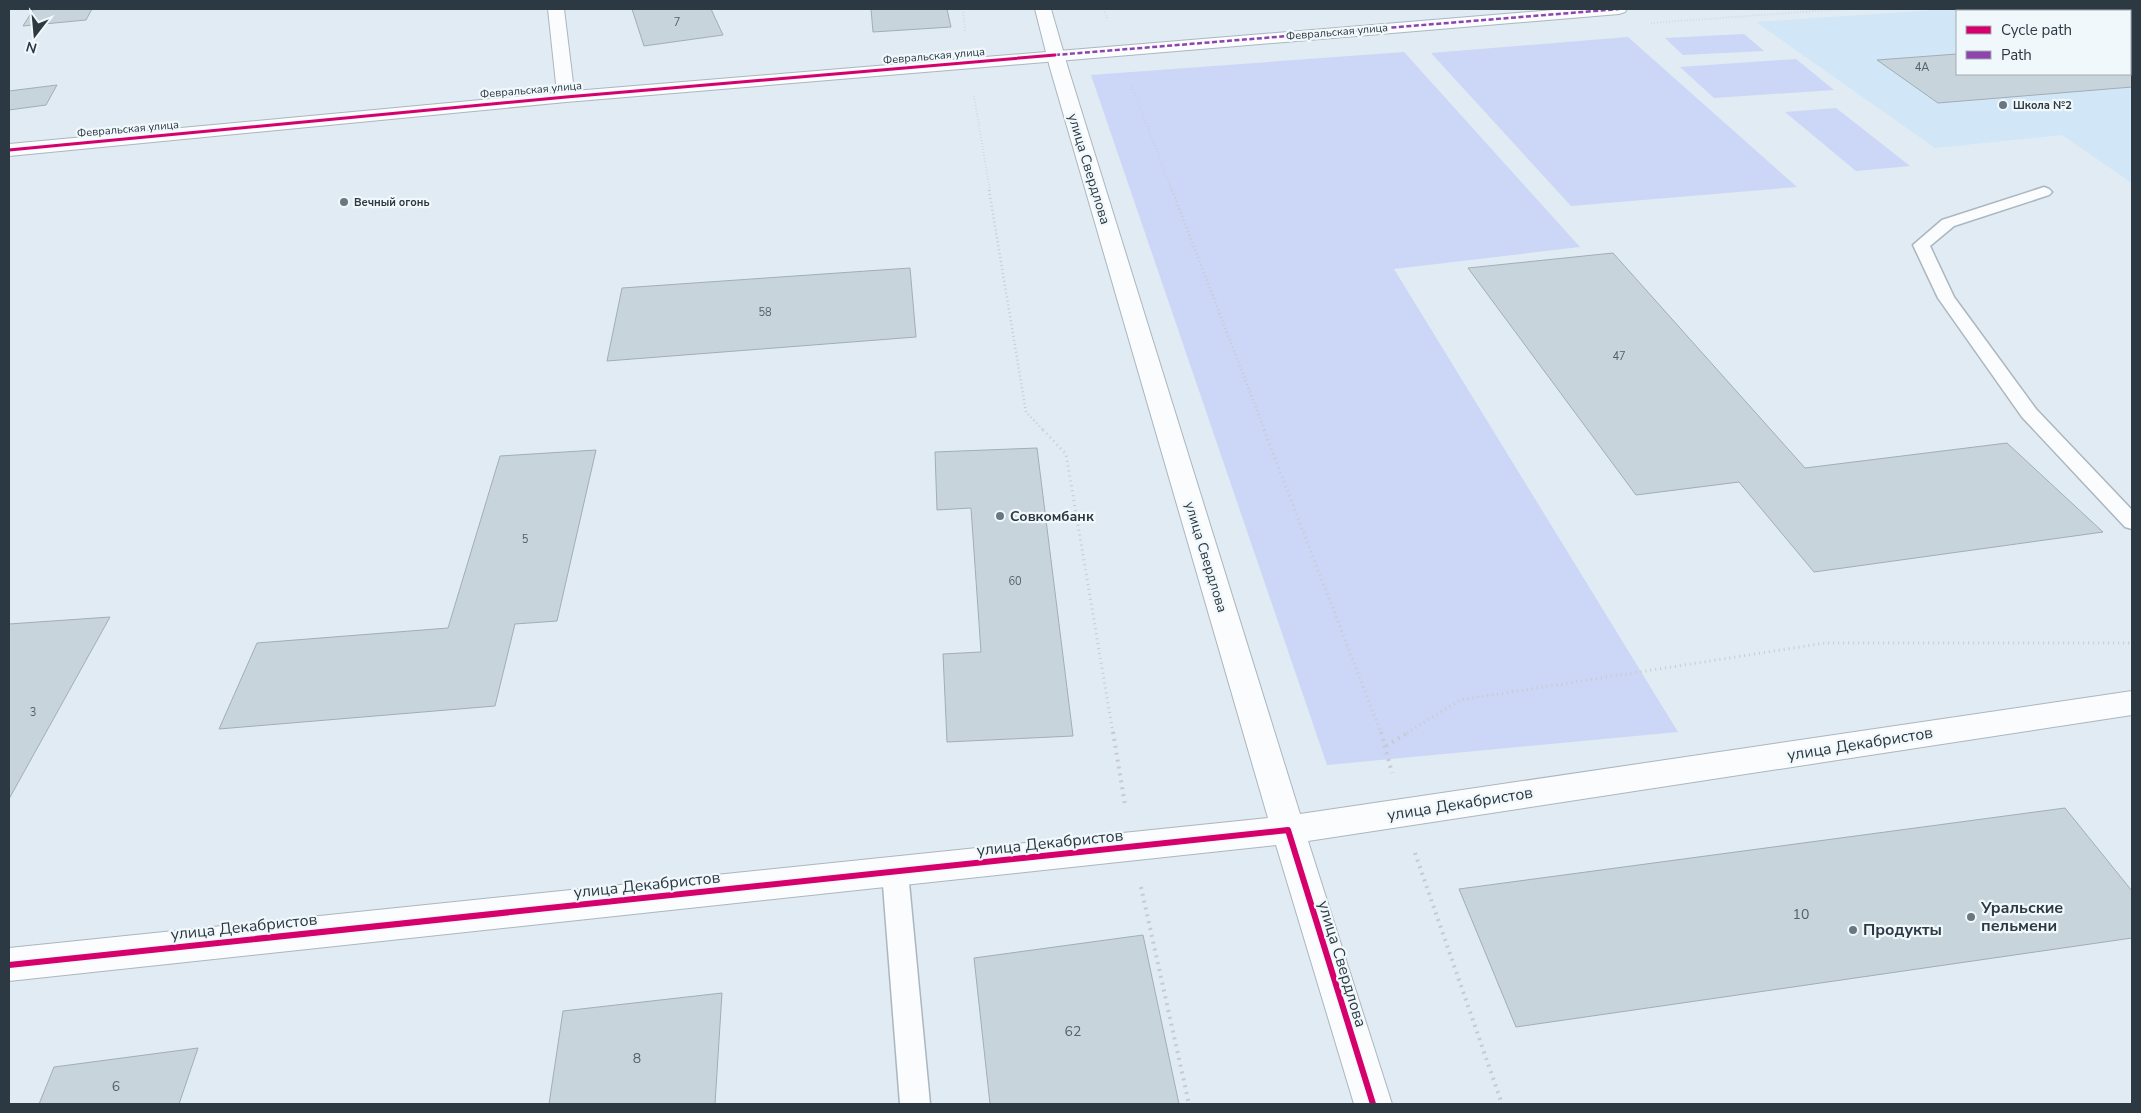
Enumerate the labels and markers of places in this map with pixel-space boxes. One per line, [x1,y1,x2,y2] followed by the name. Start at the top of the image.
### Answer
[2013,98,2072,113] place label: Школа №2
[1997,99,2009,111] marker: Школа №2
[354,195,430,210] place label: Вечный огонь
[338,196,350,208] marker: Вечный огонь
[1010,507,1094,526] place label: Совкомбанк
[994,510,1006,522] marker: Совкомбанк
[1980,897,2063,937] place label: Уральские пельмени
[1965,911,1977,923] marker: Уральские пельмени
[1863,919,1942,941] place label: Продукты
[1847,924,1859,936] marker: Продукты

